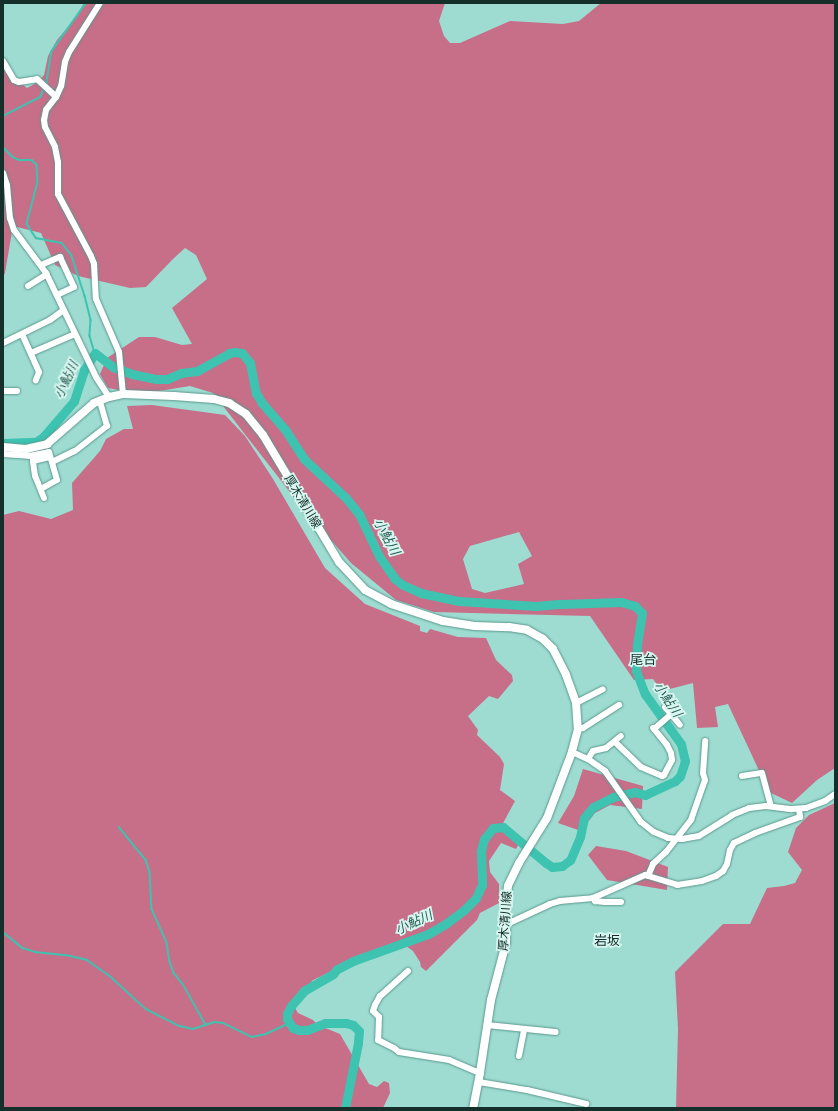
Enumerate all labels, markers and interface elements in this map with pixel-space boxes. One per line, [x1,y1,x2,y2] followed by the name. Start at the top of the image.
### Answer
[52,359,82,401] water label: 小鮎川
[280,473,324,531] street label: 厚木清川線
[370,516,402,558] water label: 小鮎川
[630,652,656,668] district label: 尾台
[650,679,684,721] water label: 小鮎川
[497,891,515,951] street label: 厚木清川線
[393,908,435,938] water label: 小鮎川
[594,933,620,949] district label: 岩坂

